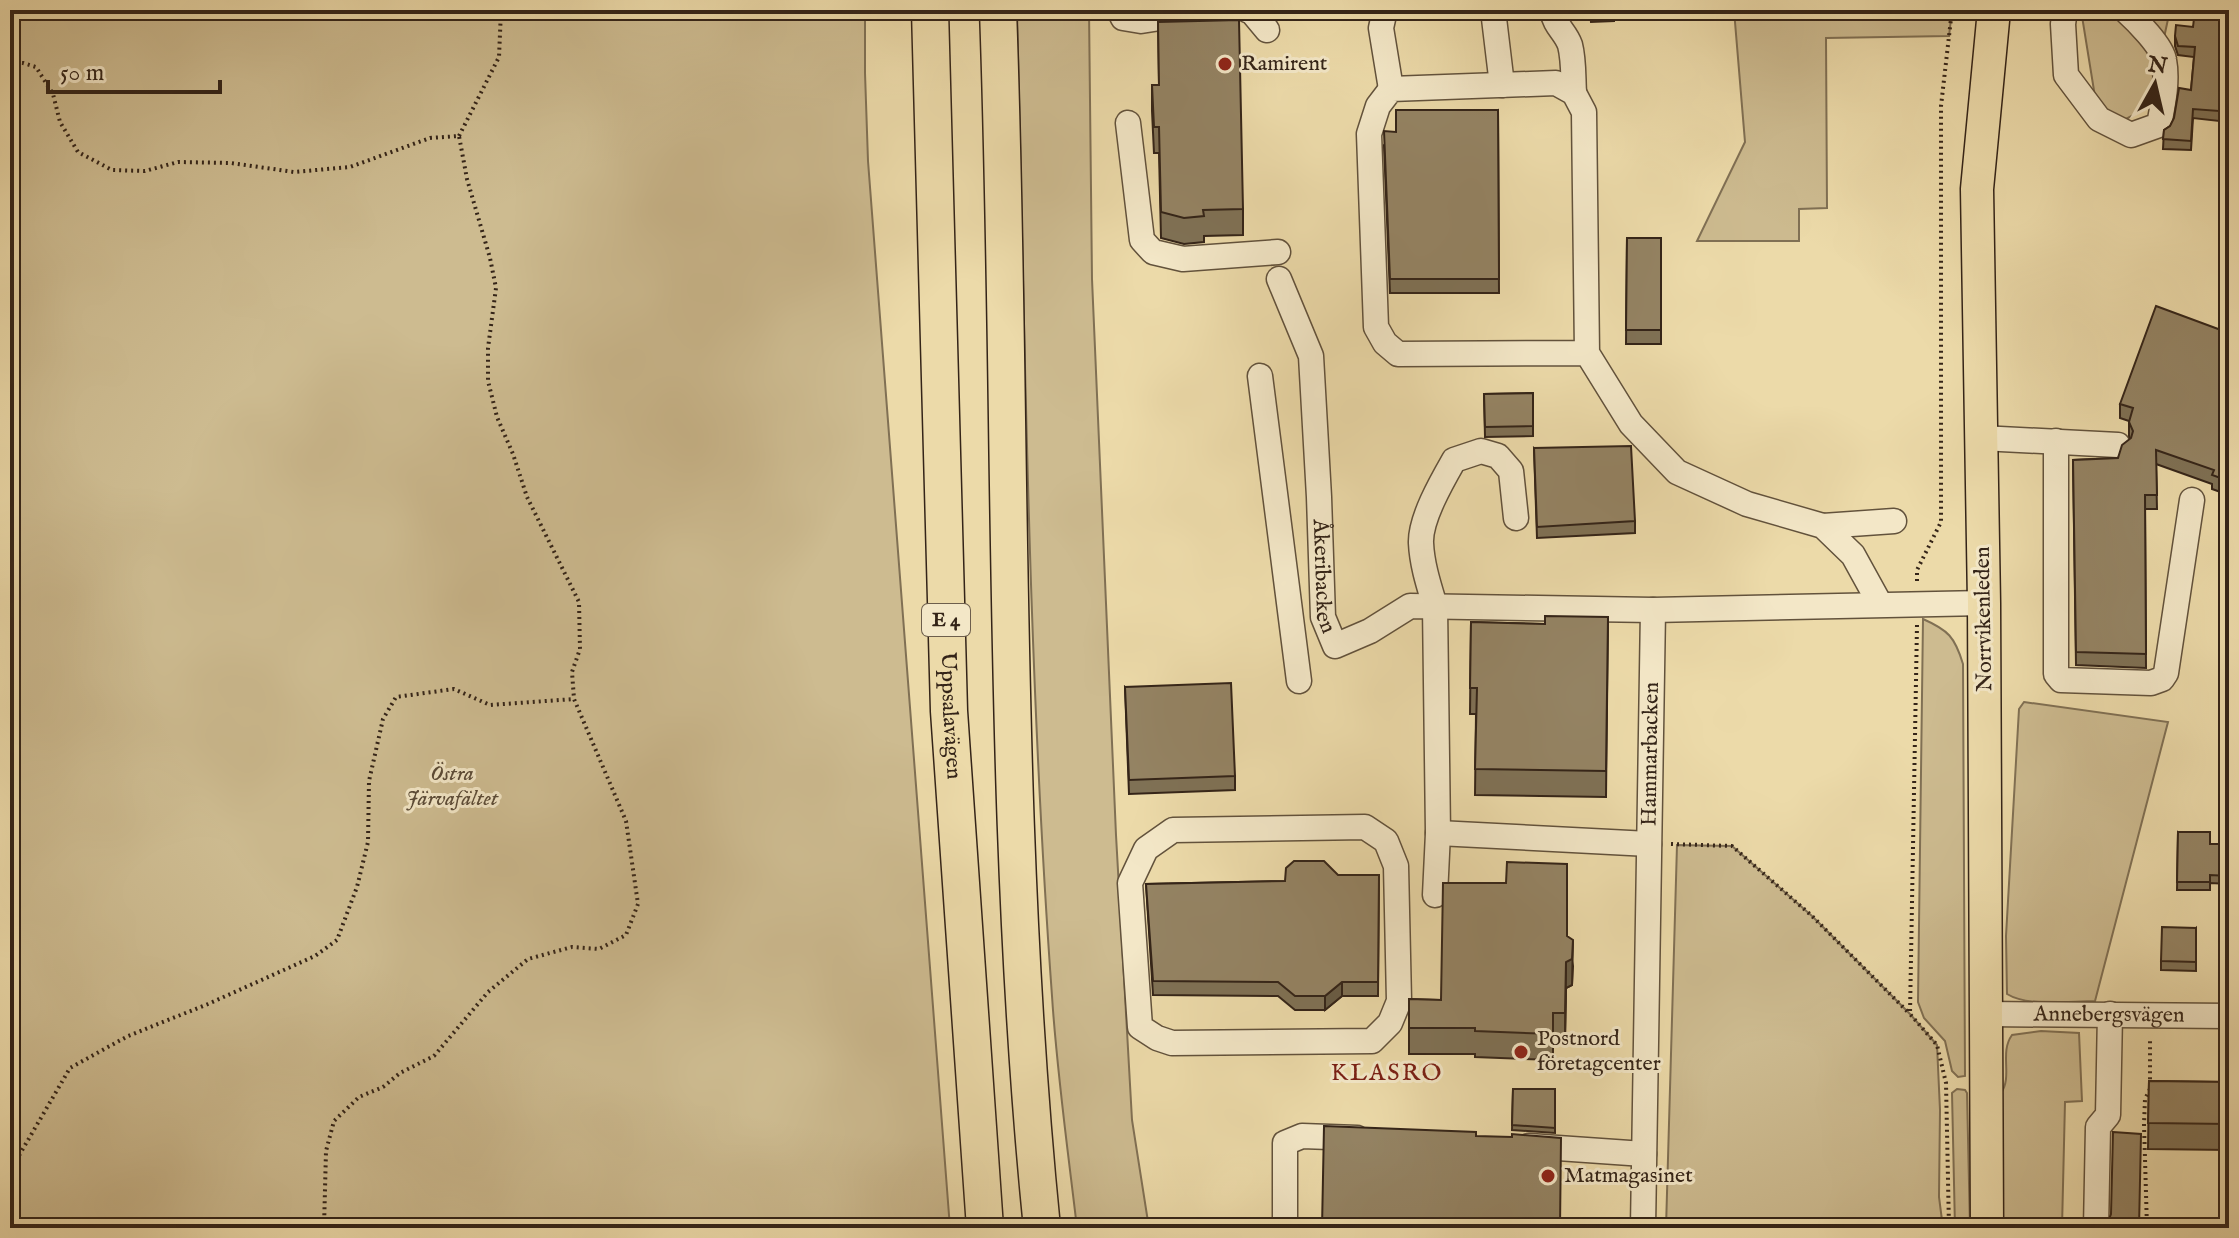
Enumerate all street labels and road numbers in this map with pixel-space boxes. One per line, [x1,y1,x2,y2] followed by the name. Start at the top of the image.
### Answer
[1306,518,1342,638] street label: Åkeribacken
[1969,546,1999,692] street label: Norrvikenleden
[922,604,970,636] road number: E 4
[933,652,968,781] street label: Uppsalavägen
[1636,681,1666,826] street label: Hammarbacken
[2032,1000,2185,1030] street label: Annebergsvägen

